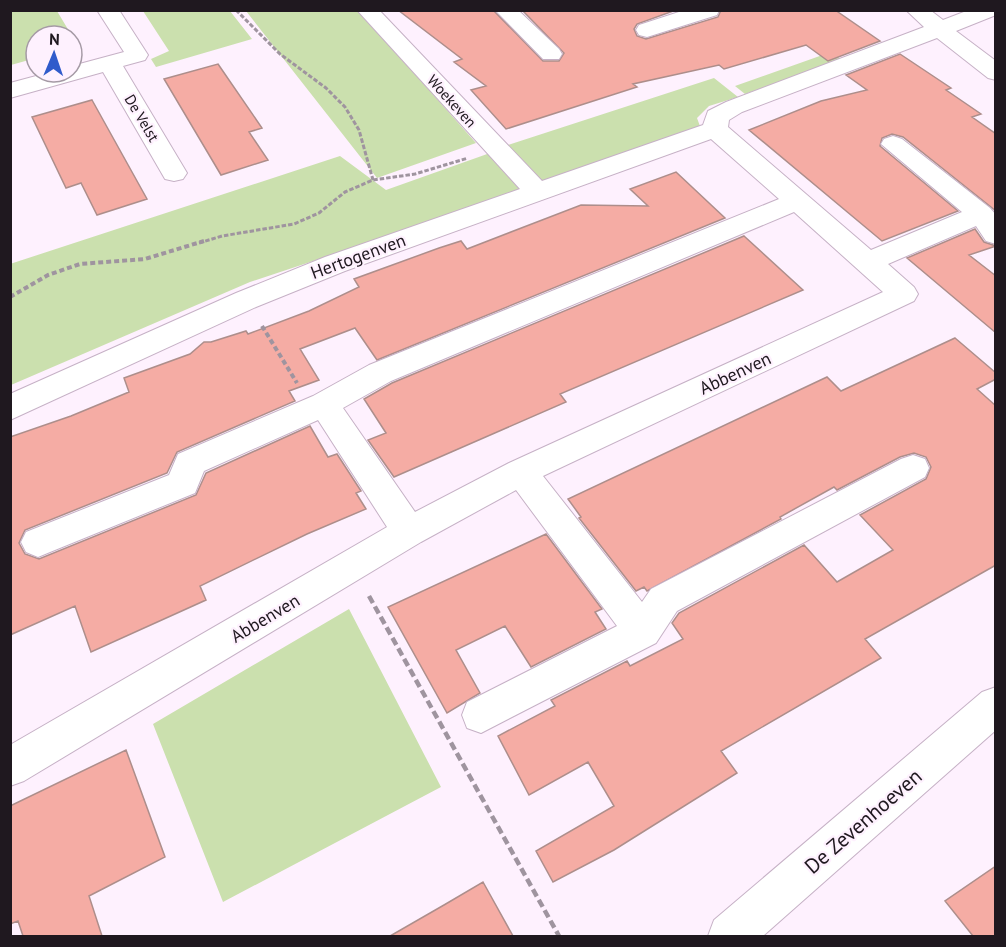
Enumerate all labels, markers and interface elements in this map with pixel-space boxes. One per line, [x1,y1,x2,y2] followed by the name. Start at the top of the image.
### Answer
[24,24,84,84] north arrow
[49,29,60,49] text: N
[423,71,481,131] street label: Woekeven
[120,91,164,145] street label: De Velst
[307,228,409,284] street label: Hertogenven
[696,346,774,400] street label: Abbenven
[226,588,304,648] street label: Abbenven
[799,763,927,879] street label: De Zevenhoeven

